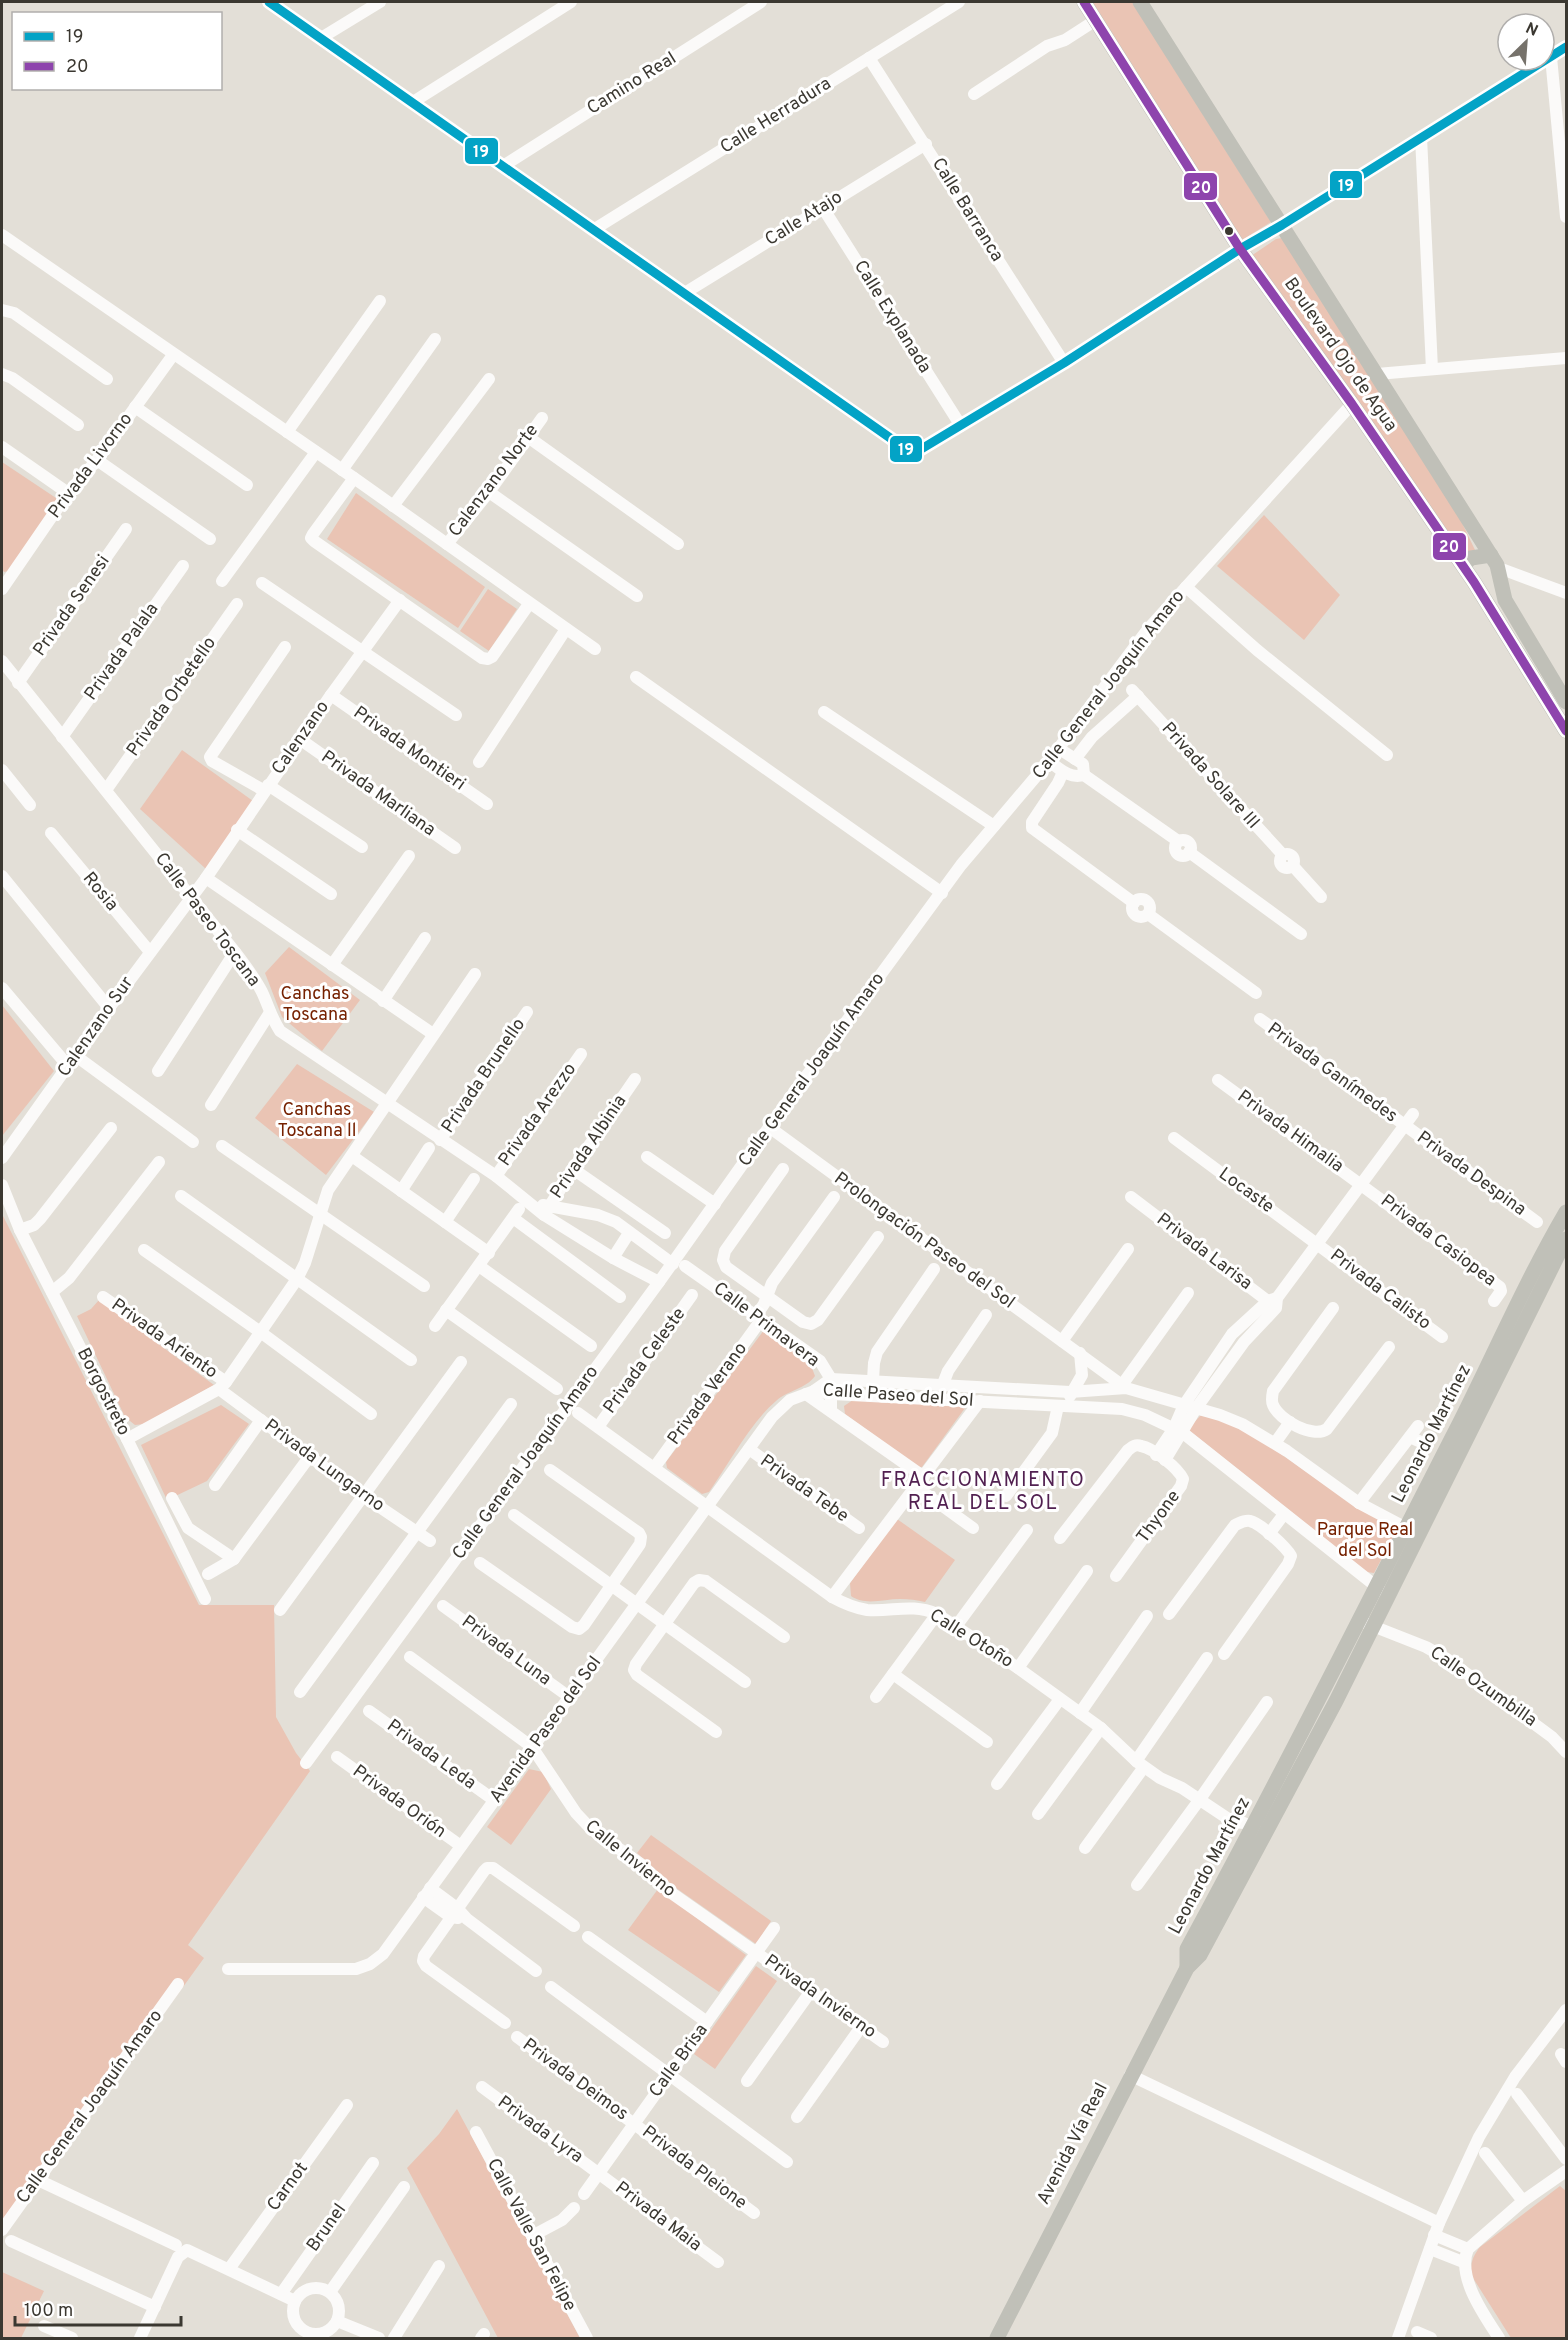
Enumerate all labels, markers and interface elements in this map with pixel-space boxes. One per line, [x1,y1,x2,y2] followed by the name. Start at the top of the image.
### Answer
[12,12,222,90] legend
[1496,12,1556,72] north arrow
[1522,19,1541,42] text: N
[66,26,83,49] text: 19
[583,47,681,121] street label: Camino Real
[66,56,89,79] text: 20
[716,73,836,159] street label: Calle Herradura
[464,137,499,165] line badge: 19
[473,143,489,163] text: 19
[926,154,1008,266] street label: Calle Barranca
[1329,170,1363,199] line badge: 19
[1183,172,1218,201] line badge: 20
[1338,177,1354,197] text: 19
[1191,179,1211,199] text: 20
[761,186,847,252] street label: Calle Atajo
[1223,225,1235,237] unlabelled marker
[848,256,936,378] street label: Calle Explanada
[1278,274,1402,436] street label: Boulevard Ojo de Agua
[44,409,138,523] street label: Privada Livorno
[444,420,544,542] street label: Calenzano Norte
[889,435,923,463] line badge: 19
[898,441,914,461] text: 19
[1432,532,1467,561] line badge: 20
[1439,538,1459,558] text: 20
[29,551,115,661] street label: Privada Senesi
[1028,586,1190,784] street label: Calle General Joaquín Amaro
[80,599,164,705] street label: Privada Palala
[122,633,222,761] street label: Privada Orbetello
[267,697,335,779] street label: Calenzano
[348,702,470,796] street label: Privada Montieri
[1156,718,1264,834] street label: Privada Solare III
[316,746,440,842] street label: Privada Marliana
[149,848,265,992] street label: Calle Paseo Toscana
[77,868,123,916] street label: Rosia
[734,968,890,1172] street label: Calle General Joaquín Amaro
[53,972,139,1082] street label: Calenzano Sur
[281,983,349,1027] park label: Canchas Toscana
[437,1014,531,1138] street label: Privada Brunello
[1262,1018,1402,1128] street label: Privada Ganímedes
[494,1059,582,1171] street label: Privada Arezzo
[1232,1086,1348,1178] street label: Privada Himalia
[546,1091,632,1203] street label: Privada Albinia
[278,1099,356,1143] park label: Canchas Toscana ll
[1412,1127,1530,1221] street label: Privada Despina
[1214,1163,1278,1219] street label: Locaste
[829,1168,1019,1314] street label: Prolongación Paseo del Sol
[1376,1190,1500,1292] street label: Privada Casiopea
[1151,1208,1257,1296] street label: Privada Larisa
[1325,1245,1435,1335] street label: Privada Calisto
[708,1278,824,1372] street label: Calle Primavera
[106,1294,222,1384] street label: Privada Ariento
[599,1303,691,1419] street label: Privada Celeste
[663,1338,753,1450] street label: Privada Verano
[71,1344,135,1440] street label: Borgostreto
[448,1361,604,1565] street label: Calle General Joaquín Amaro
[1387,1361,1477,1507] street label: Leonardo Martínez
[822,1379,974,1413] street label: Calle Paseo del Sol
[259,1415,389,1517] street label: Privada Lungarno
[755,1450,853,1528] street label: Privada Tebe
[881,1468,1085,1517] district label: FRACCIONAMIENTO REAL DEL SOL
[1132,1486,1186,1548] street label: Thyone
[1317,1519,1413,1563] park label: Parque Real del Sol
[925,1604,1017,1674] street label: Calle Otoño
[457,1611,555,1691] street label: Privada Luna
[1425,1642,1541,1732] street label: Calle Ozumbilla
[485,1652,607,1808] street label: Avenida Paseo del Sol
[382,1715,480,1795] street label: Privada Leda
[348,1760,450,1844] street label: Privada Orión
[1164,1793,1256,1939] street label: Leonardo Martínez
[580,1815,680,1903] street label: Calle Invierno
[760,1950,880,2044] street label: Privada Invierno
[12,2005,168,2209] street label: Calle General Joaquín Amaro
[645,2020,713,2102] street label: Calle Brisa
[518,2034,632,2126] street label: Privada Deimos
[1032,2079,1114,2209] street label: Avenida Vía Real
[493,2091,587,2169] street label: Privada Lyra
[637,2121,751,2215] street label: Privada Pleione
[481,2155,581,2315] street label: Calle Valle San Felipe
[262,2158,314,2216] street label: Carnot
[610,2177,706,2257] street label: Privada Maia
[302,2199,352,2257] street label: Brunel
[15,2289,182,2327] scale bar
[24,2300,73,2323] text: 100 m

